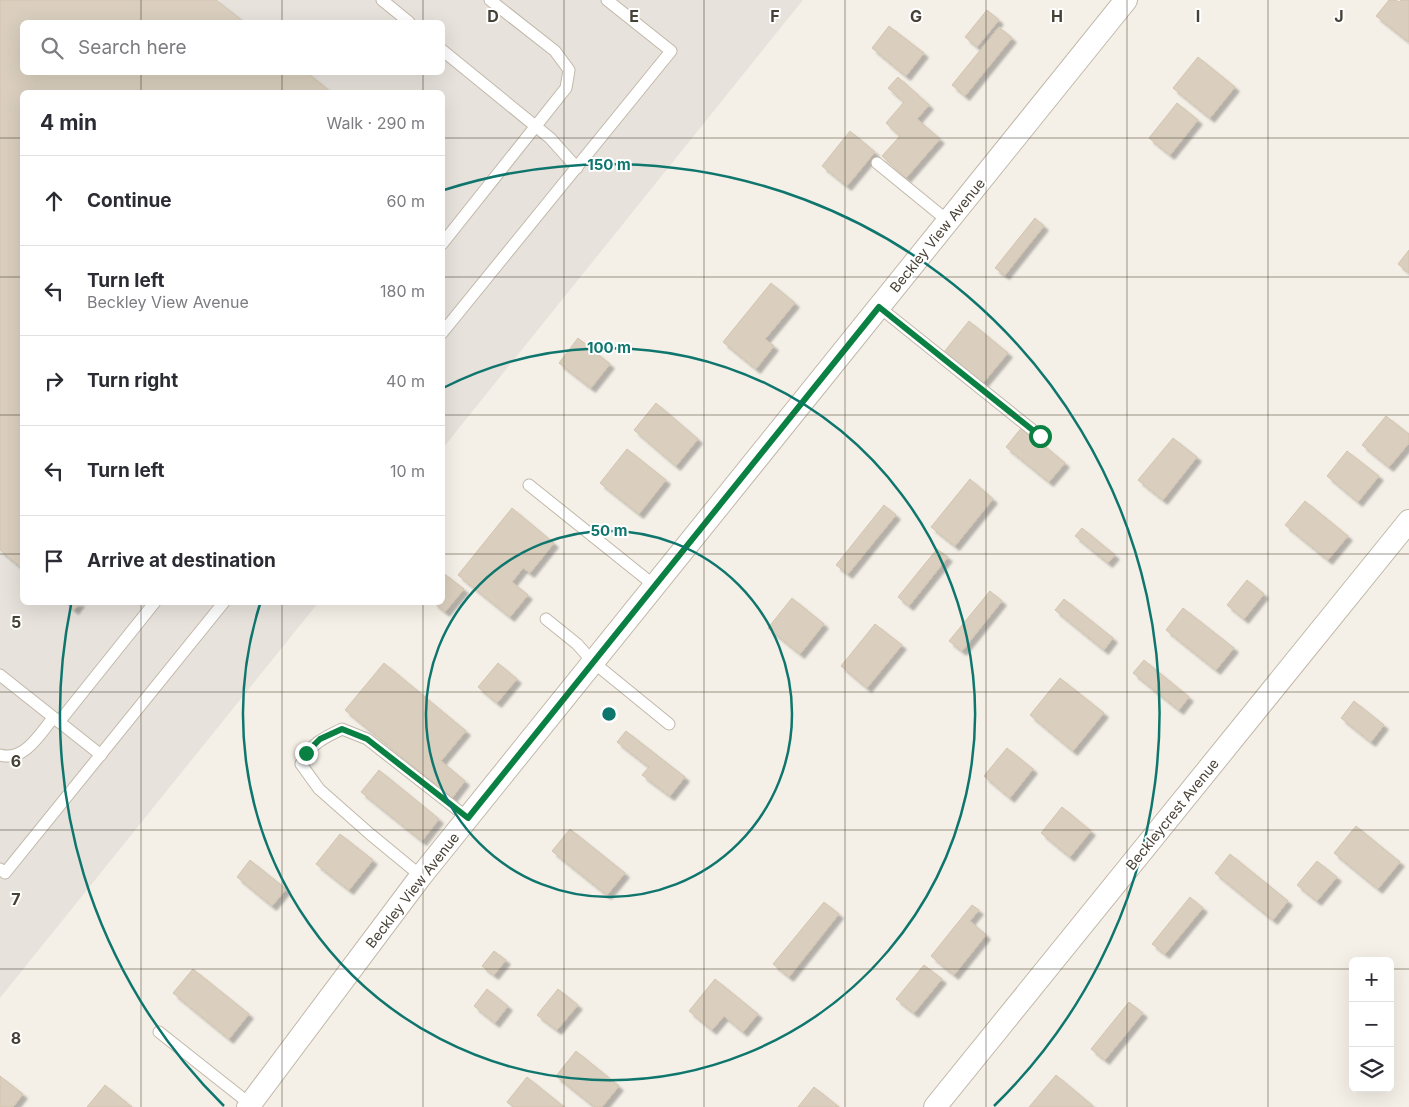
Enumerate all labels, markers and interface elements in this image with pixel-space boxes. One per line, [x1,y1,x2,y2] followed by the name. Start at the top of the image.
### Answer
[487,6,499,26] text: D
[629,6,639,26] text: E
[770,6,780,26] text: F
[910,6,922,26] text: G
[1051,6,1063,26] text: H
[1196,6,1200,26] text: I
[1334,6,1344,26] text: J
[20,20,445,75] search box
[38,34,66,62] icon: search
[78,36,187,59] text: Search here
[40,110,97,135] text: 4 min
[327,113,425,133] text: Walk · 290 m
[587,155,631,174] text: 150 m
[886,175,988,295] street label: Beckley View Avenue
[40,187,68,215] icon: ahead
[87,189,172,212] text: Continue
[386,191,425,211] text: 60 m
[87,269,165,292] text: Turn left
[40,277,68,305] icon: left
[380,281,425,301] text: 180 m
[87,292,249,312] text: Beckley View Avenue
[587,338,631,357] text: 100 m
[40,367,68,395] icon: right
[87,369,178,392] text: Turn right
[386,371,425,391] text: 40 m
[1029,425,1052,448] route start
[40,457,68,485] icon: left
[87,459,165,482] text: Turn left
[390,461,425,481] text: 10 m
[591,521,627,540] text: 50 m
[40,547,68,575] icon: arrive
[87,549,276,572] text: Arrive at destination
[11,612,21,632] text: 5
[600,705,618,723] centre of rings
[295,742,318,765] route end
[11,751,21,771] text: 6
[1122,755,1222,873] street label: Beckleycrest Avenue
[362,829,462,951] street label: Beckley View Avenue
[11,889,21,909] text: 7
[1349,957,1394,1092] map controls
[1349,957,1394,1002] button: +
[1349,1002,1394,1047] button: −
[11,1028,21,1048] text: 8
[1349,1047,1394,1092] button: layers

